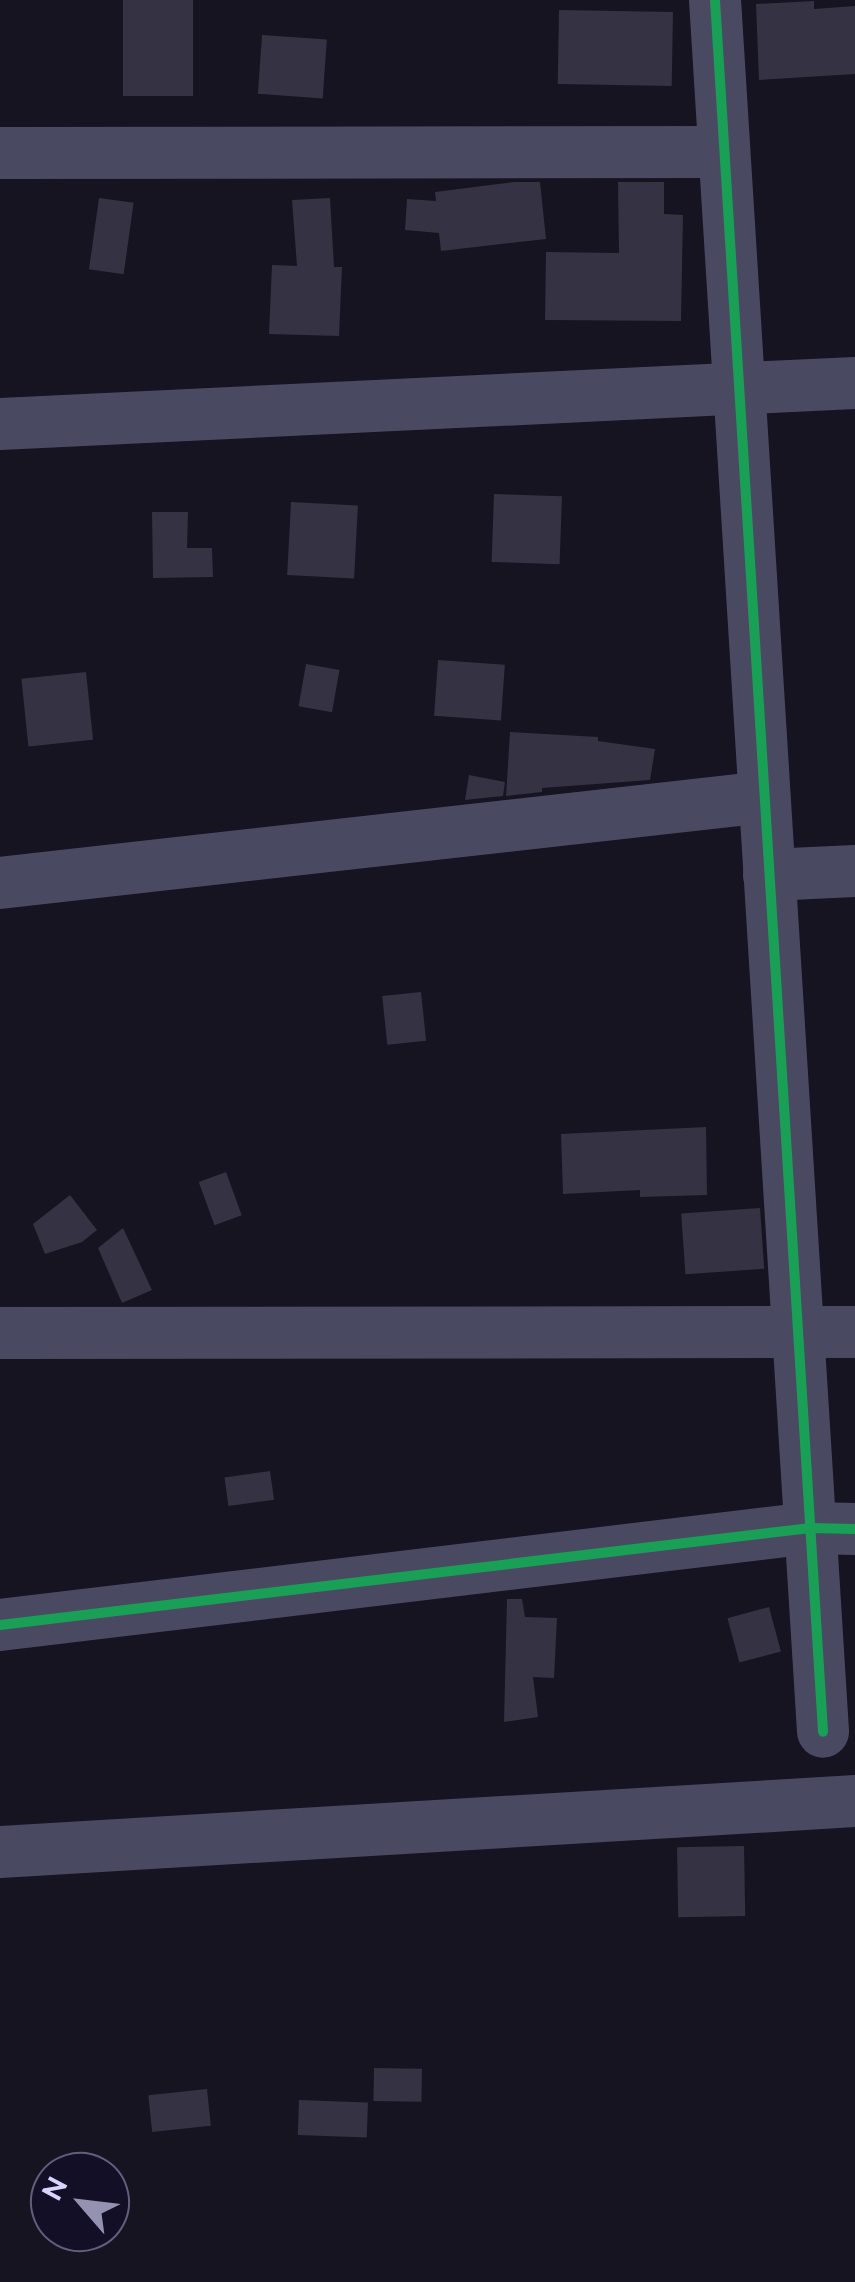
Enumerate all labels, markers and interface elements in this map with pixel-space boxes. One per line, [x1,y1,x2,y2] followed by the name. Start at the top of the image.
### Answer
[30,2152,130,2252] north arrow
[35,2171,74,2206] text: N

